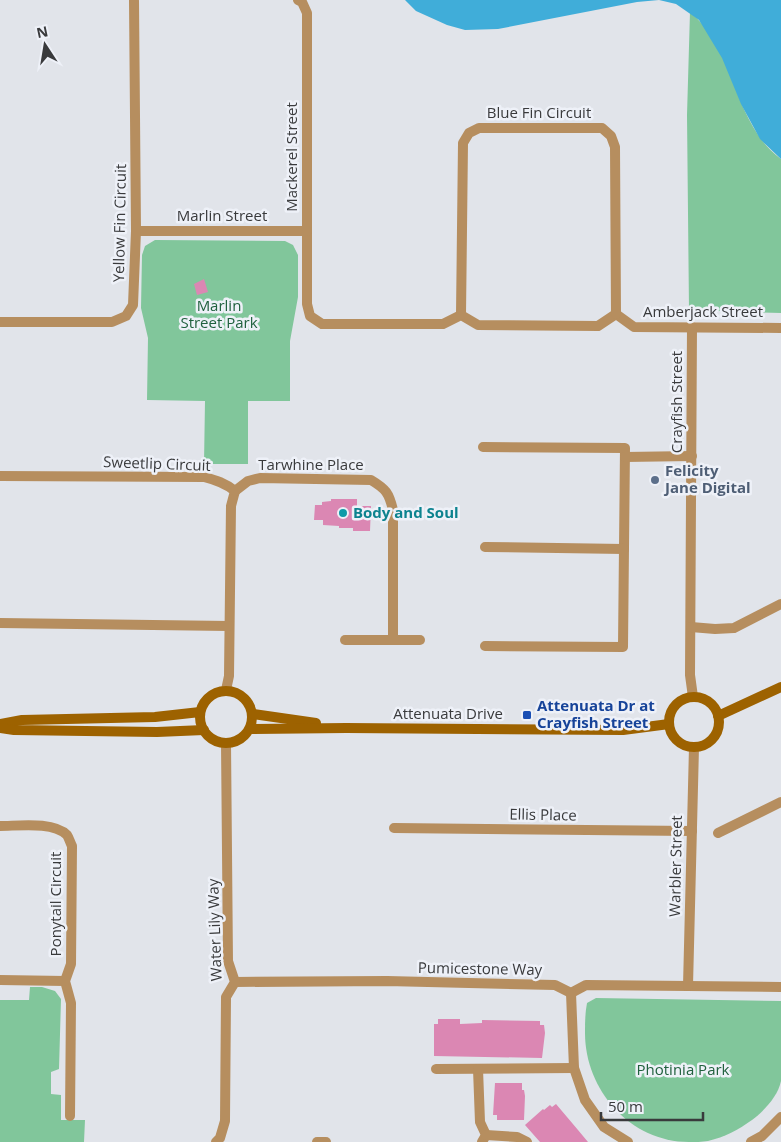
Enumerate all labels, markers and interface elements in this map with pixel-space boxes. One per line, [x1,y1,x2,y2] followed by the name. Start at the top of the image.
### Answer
[20,20,70,70] north arrow
[35,21,50,42] text: N
[281,102,301,212] street label: Mackerel Street
[487,102,591,122] street label: Blue Fin Circuit
[108,164,130,282] street label: Yellow Fin Circuit
[177,205,267,225] street label: Marlin Street
[180,295,258,332] park label: Marlin Street Park
[643,301,763,321] street label: Amberjack Street
[666,351,686,453] street label: Crayfish Street
[103,451,211,475] street label: Sweetlip Circuit
[258,454,364,474] street label: Tarwhine Place
[663,460,751,497] place label: Felicity Jane Digital
[649,474,661,486] marker: Felicity Jane Digital
[353,502,459,522] place label: Body and Soul
[337,507,349,519] marker: Body and Soul
[537,695,655,732] place label: Attenuata Dr at Crayfish Street
[393,703,503,723] street label: Attenuata Drive
[521,709,533,721] marker: Attenuata Dr at Crayfish Street
[509,803,577,825] street label: Ellis Place
[664,815,686,917] street label: Warbler Street
[45,852,65,956] street label: Ponytail Circuit
[202,878,226,982] street label: Water Lily Way
[418,957,543,979] street label: Pumicestone Way
[637,1059,730,1079] park label: Photinia Park
[601,1090,704,1122] scale bar
[608,1096,643,1116] text: 50 m

